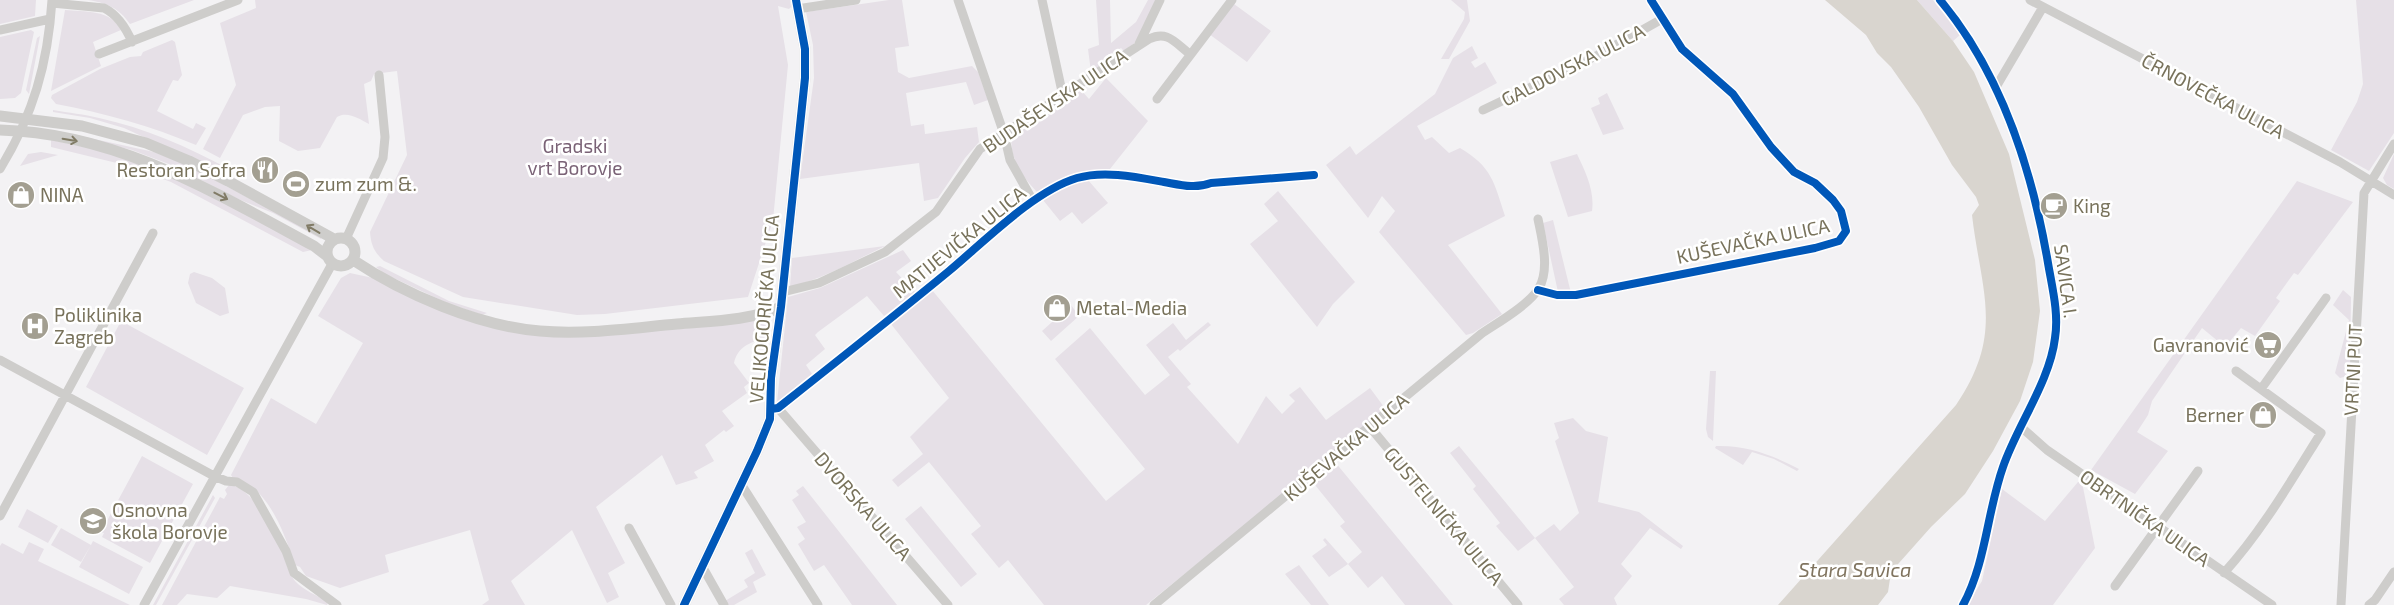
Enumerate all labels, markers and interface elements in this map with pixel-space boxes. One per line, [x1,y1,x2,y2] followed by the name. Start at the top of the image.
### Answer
[1497,18,1648,111] street label: GALDOVSKA ULICA
[978,44,1131,157] street label: BUDAŠEVSKA ULICA
[2138,48,2289,143] street label: ČRNOVEČKA ULICA
[528,134,622,179] park label: Gradski vrt Borovje
[62,135,78,145] one-way arrow
[250,155,280,185] restaurant icon: Restoran Sofra
[116,158,246,181] place label: Restoran Sofra
[281,169,311,199] sports icon: zum zum &.
[315,172,417,195] place label: zum zum &.
[6,180,36,210] shop icon: NINA
[887,181,1030,302] street label: MATIJEVIČKA ULICA
[40,183,84,206] place label: NINA
[214,191,229,201] one-way arrow
[2039,191,2069,221] cafe icon: King
[2073,194,2111,217] place label: King
[744,213,783,404] street label: VELIKOGORIČKA ULICA
[1674,213,1832,268] street label: KUŠEVAČKA ULICA
[307,223,321,233] one-way arrow
[2050,243,2083,319] street label: SAVICA I.
[1042,293,1072,323] shop icon: Metal-Media
[1076,296,1187,319] place label: Metal-Media
[54,303,142,348] place label: Poliklinika Zagreb
[20,311,50,341] hospital icon: Poliklinika Zagreb
[2339,324,2366,416] street label: VRTNI PUT
[2253,330,2283,360] supermarket icon: Gavranović
[2153,333,2249,356] place label: Gavranović
[1279,388,1413,505] street label: KUŠEVAČKA ULICA
[2248,400,2278,430] shop icon: Berner
[2186,403,2244,426] place label: Berner
[1380,442,1509,589] street label: GUSTELNIČKA ULICA
[810,447,917,565] street label: DVORSKA ULICA
[2076,464,2215,571] street label: OBRTNIČKA ULICA
[112,498,228,543] place label: Osnovna škola Borovje
[78,506,108,536] school or university icon: Osnovna škola Borovje
[1799,557,1911,581] water label: Stara Savica

